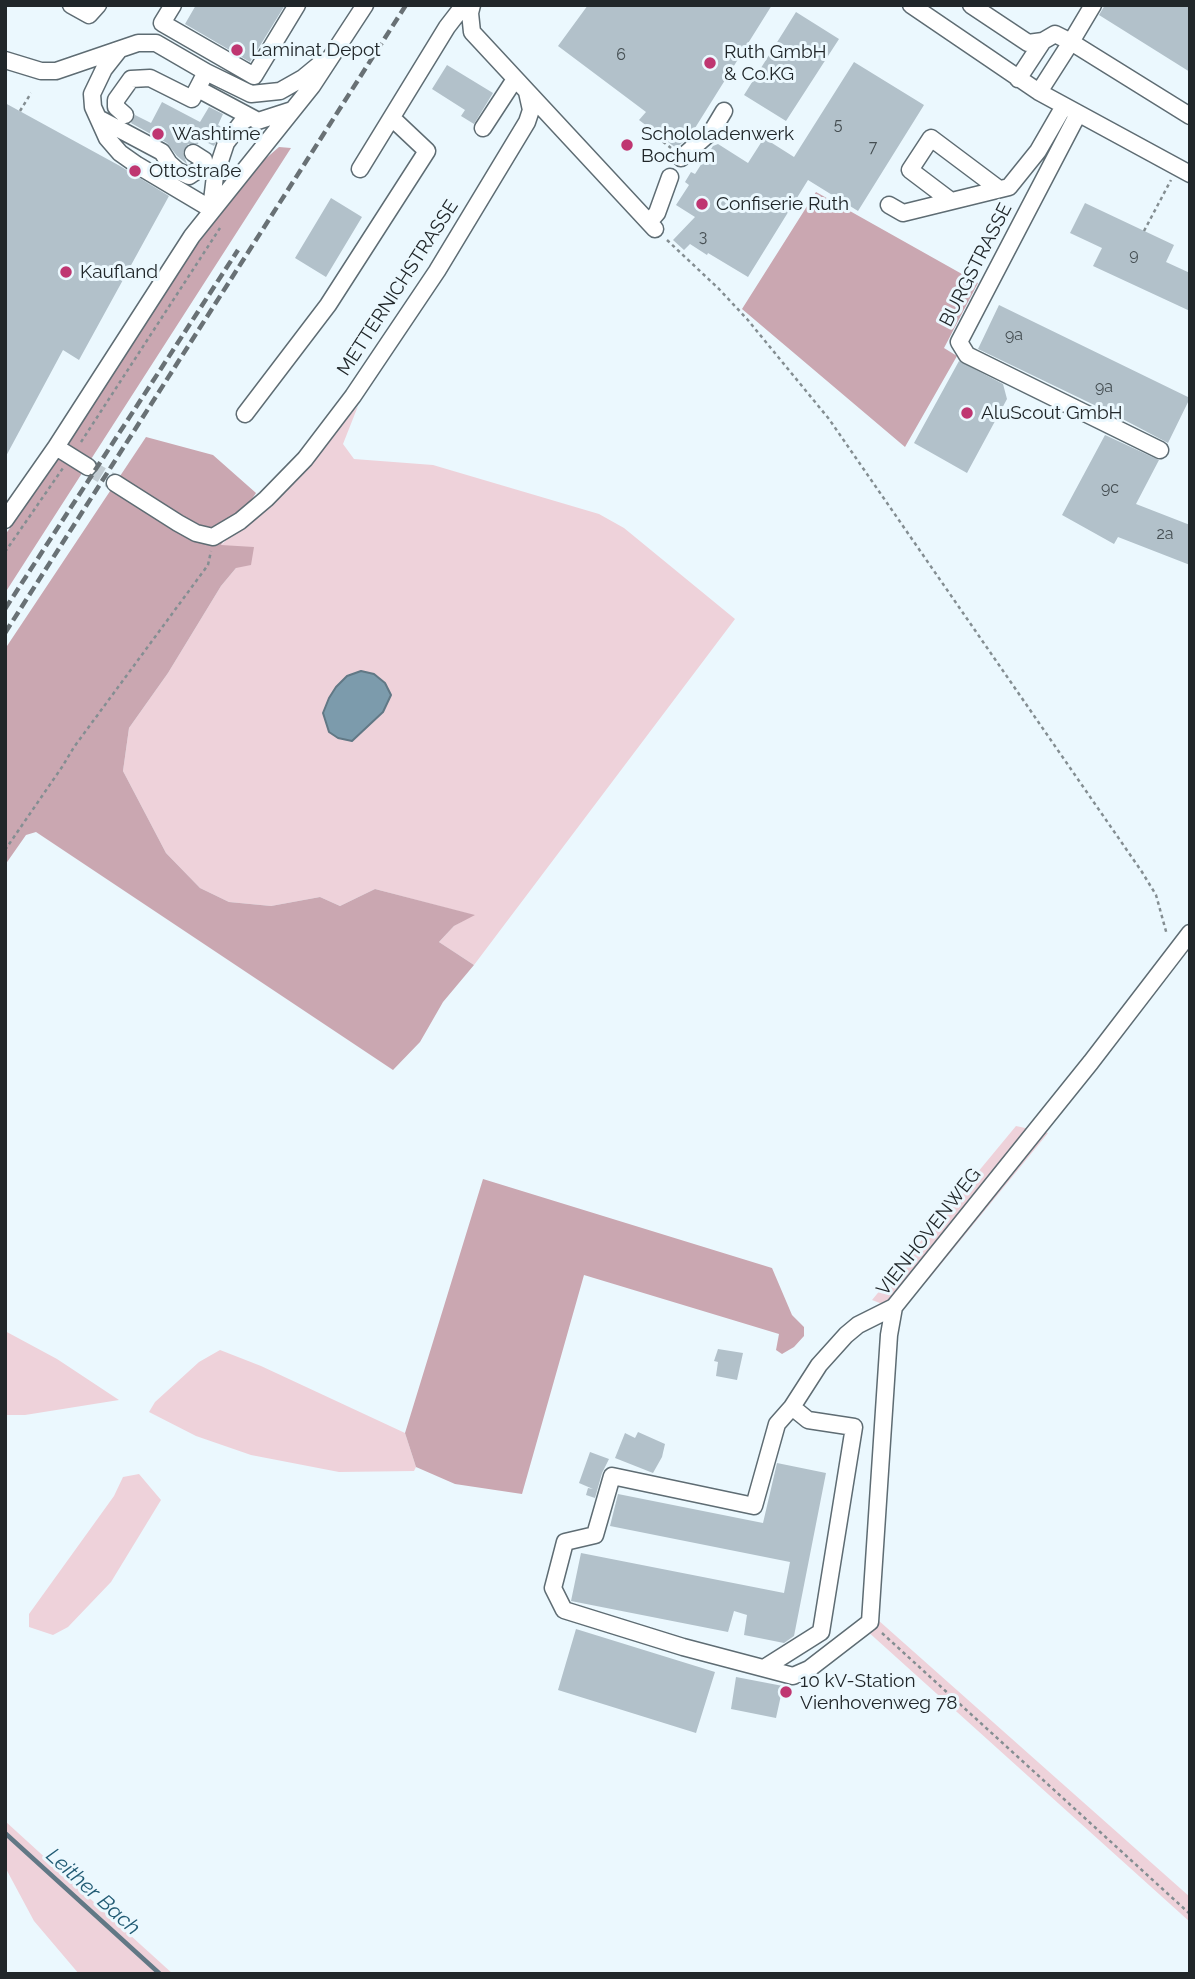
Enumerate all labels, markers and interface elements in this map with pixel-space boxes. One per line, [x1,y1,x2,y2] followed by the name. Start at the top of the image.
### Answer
[251,39,381,61] place label: Laminat Depot
[724,41,826,85] place label: Ruth GmbH & Co.KG
[229,42,245,58] marker: Laminat Depot
[616,45,626,65] house number: 6
[702,55,718,71] marker: Ruth GmbH & Co.KG
[834,115,842,135] house number: 5
[172,123,261,145] place label: Washtime
[641,123,794,167] place label: Schololadenwerk Bochum
[150,126,166,142] marker: Washtime
[619,137,635,153] marker: Schololadenwerk Bochum
[869,137,877,157] house number: 7
[149,160,241,182] place label: Ottostraße
[127,163,143,179] marker: Ottostraße
[716,193,849,215] place label: Confiserie Ruth
[333,196,463,380] street label: METTERNICHSTRASSE
[694,196,710,212] marker: Confiserie Ruth
[935,199,1017,331] street label: BURGSTRASSE
[699,227,707,247] house number: 3
[1129,245,1139,265] house number: 9
[80,261,158,283] place label: Kaufland
[58,264,74,280] marker: Kaufland
[1005,325,1023,345] house number: 9a
[1095,377,1113,397] house number: 9a
[981,402,1123,424] place label: AluScout GmbH
[959,405,975,421] marker: AluScout GmbH
[1101,478,1119,498] house number: 9c
[1156,524,1174,544] house number: 2a
[872,1164,986,1300] street label: VIENHOVENWEG
[800,1670,957,1714] place label: 10 kV-Station Vienhovenweg 78
[778,1684,794,1700] marker: 10 kV-Station Vienhovenweg 78
[41,1843,145,1941] water label: Leither Bach

